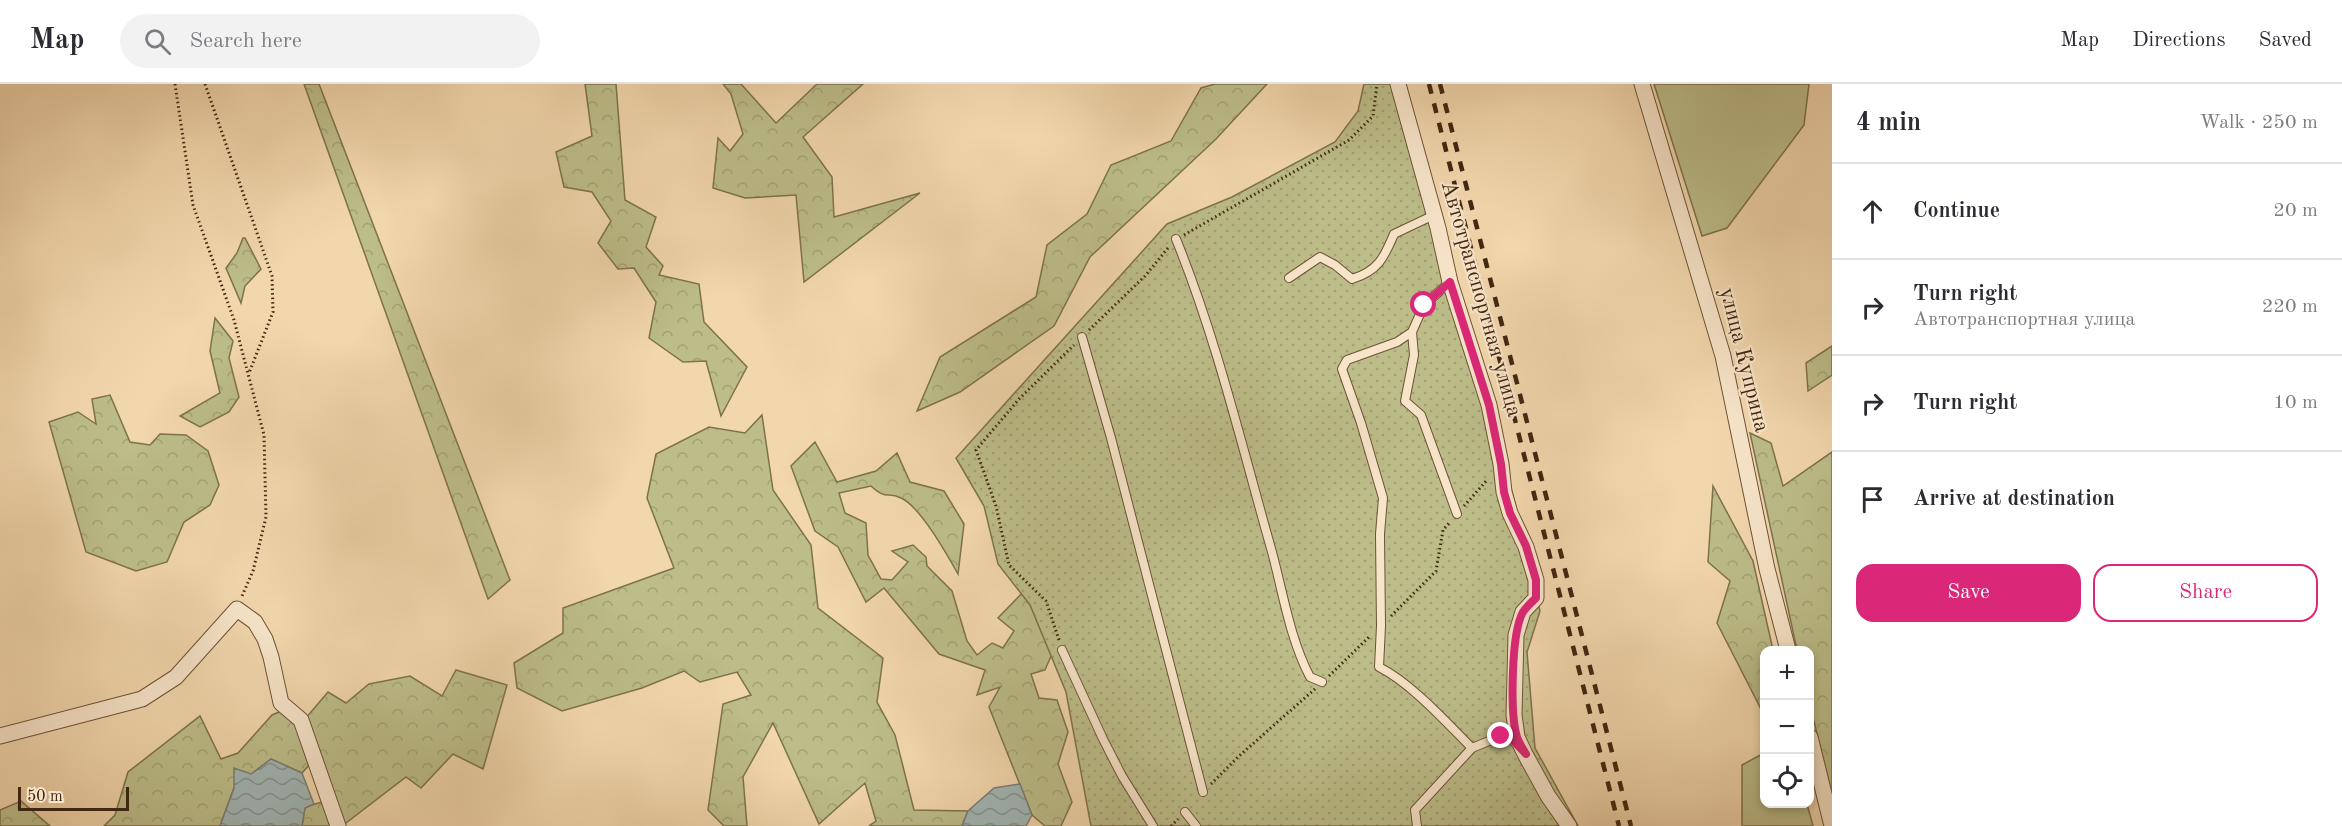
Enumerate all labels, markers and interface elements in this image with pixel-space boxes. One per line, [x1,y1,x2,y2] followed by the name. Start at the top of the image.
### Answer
[120,14,540,68] search box
[141,25,174,58] icon: search
[30,27,84,55] text: Map
[189,30,302,52] text: Search here
[2060,30,2099,51] text: Map
[2132,30,2226,51] text: Directions
[2259,30,2312,51] text: Saved
[1856,110,1921,136] text: 4 min
[2199,113,2318,133] text: Walk · 250 m
[1437,178,1525,420] street label: Автотранспортная улица
[1856,195,1889,228] icon: ahead
[1913,200,2000,222] text: Continue
[2273,201,2318,221] text: 20 m
[1913,283,2017,305] text: Turn right
[1715,285,1773,435] street label: улица Куприна
[1410,291,1436,317] route start
[1856,291,1889,324] icon: right
[2262,297,2318,317] text: 220 m
[1913,310,2135,330] text: Автотранспортная улица
[1856,387,1889,420] icon: right
[1913,392,2017,414] text: Turn right
[2273,393,2318,413] text: 10 m
[1856,483,1889,516] icon: arrive
[1913,488,2115,510] text: Arrive at destination
[1856,564,2081,622] button: Save
[2093,564,2318,622] button: Share
[1760,646,1814,808] map controls
[1760,646,1814,700] button: +
[1760,700,1814,754] button: −
[1487,722,1513,748] route end
[1760,754,1814,808] button: locate
[18,784,129,812] scale bar
[27,789,63,805] text: 50 m

